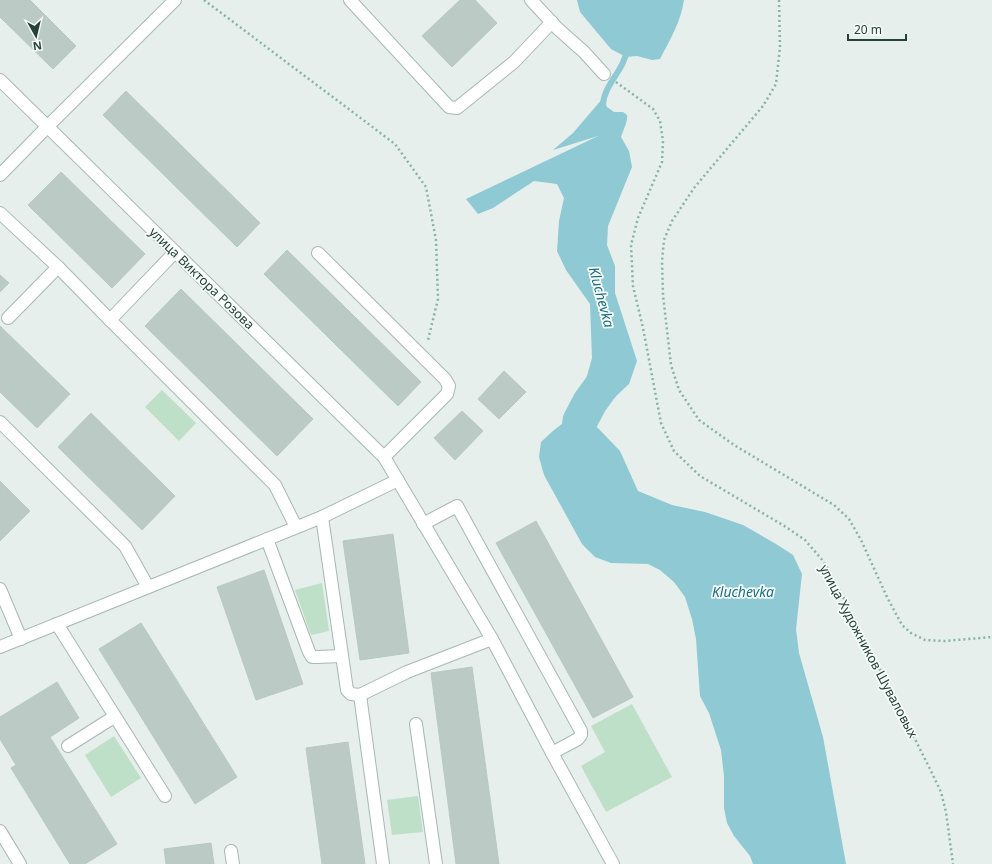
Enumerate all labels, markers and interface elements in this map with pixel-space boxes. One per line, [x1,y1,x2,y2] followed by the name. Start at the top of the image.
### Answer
[16,16,56,56] north arrow
[848,16,906,42] scale bar
[854,21,882,38] text: 20 m
[32,38,43,54] text: N
[145,223,259,333] street label: улица Виктора Розова
[585,265,619,330] water label: Kluchevka
[816,561,923,741] street label: улица Художников Шуваловых
[712,582,774,601] water label: Kluchevka

